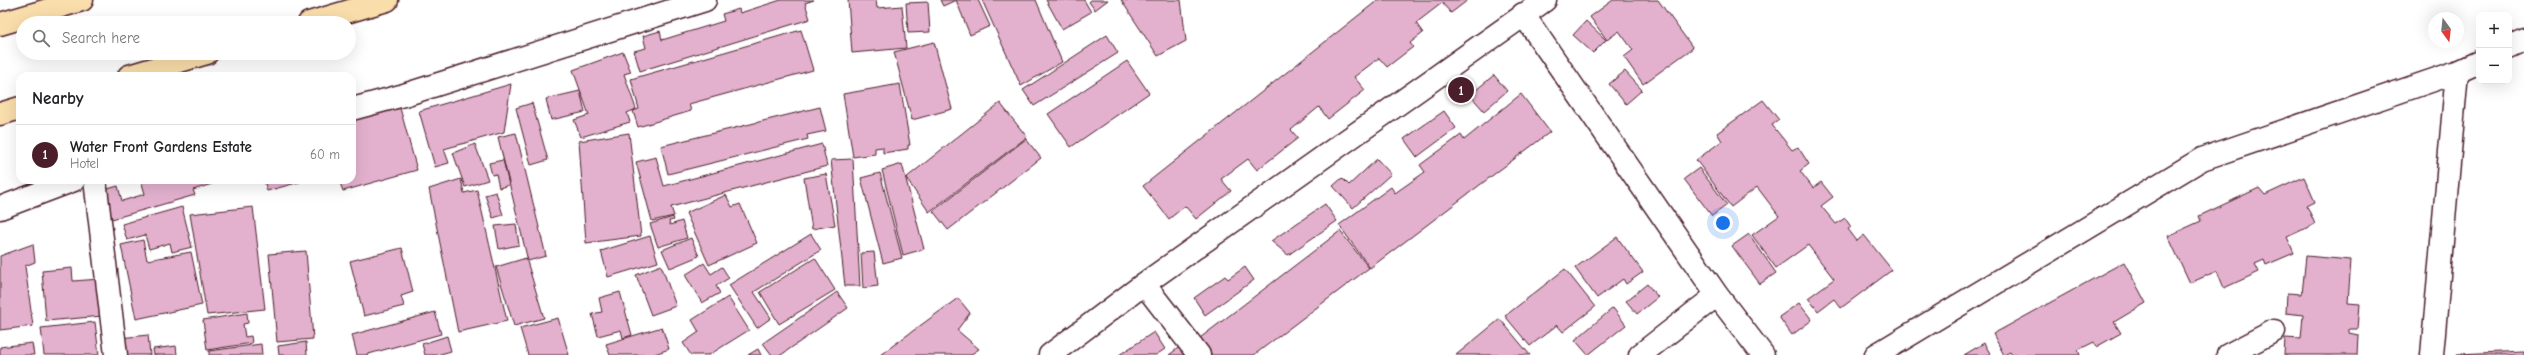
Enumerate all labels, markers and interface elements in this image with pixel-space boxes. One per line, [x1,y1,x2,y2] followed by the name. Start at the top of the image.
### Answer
[2428,12,2464,48] north arrow
[2476,12,2512,84] map controls
[2476,12,2512,48] button: +
[16,16,356,60] search box
[30,27,52,49] icon: search
[62,29,140,47] text: Search here
[2476,48,2512,84] button: −
[1448,75,1474,105] pin: 1
[32,89,83,108] text: Nearby
[70,138,252,156] text: Water Front Gardens Estate
[42,147,48,162] text: 1
[310,147,340,162] text: 60 m
[70,156,99,171] text: Hotel
[1713,213,1733,233] your location

